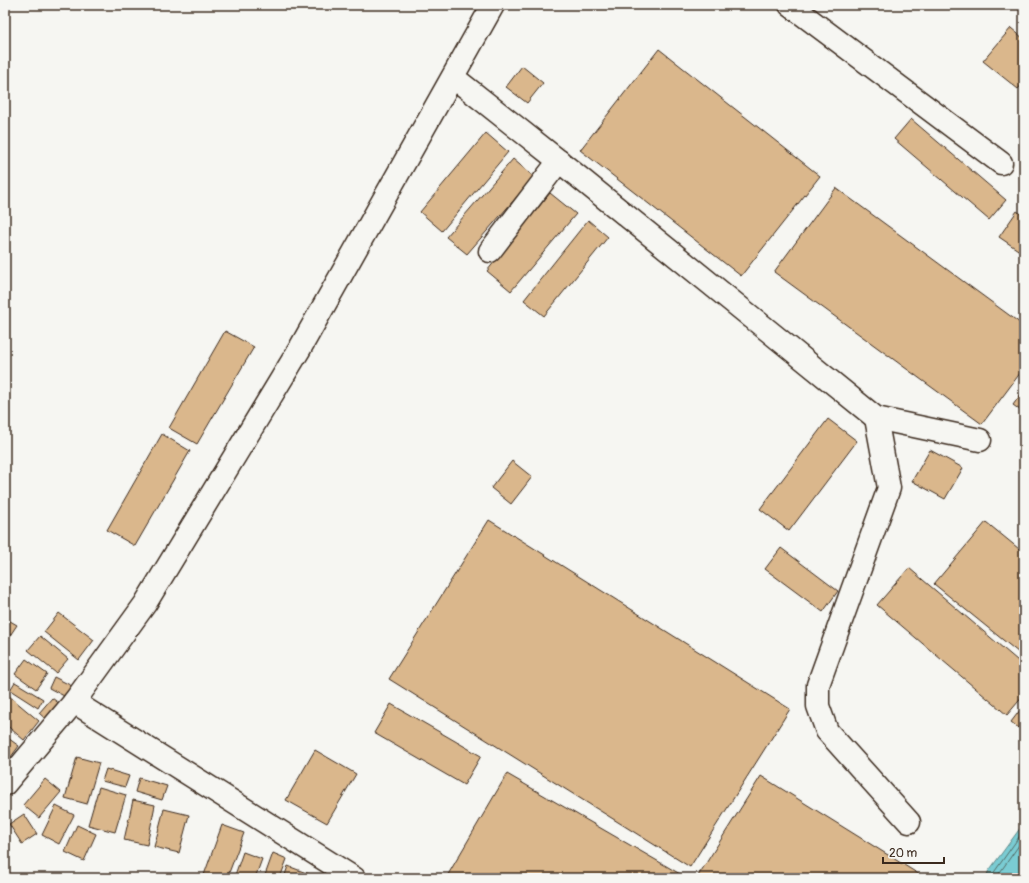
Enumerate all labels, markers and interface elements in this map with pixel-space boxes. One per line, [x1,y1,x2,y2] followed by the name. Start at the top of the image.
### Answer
[883,839,944,865] scale bar
[889,846,918,861] text: 20 m

